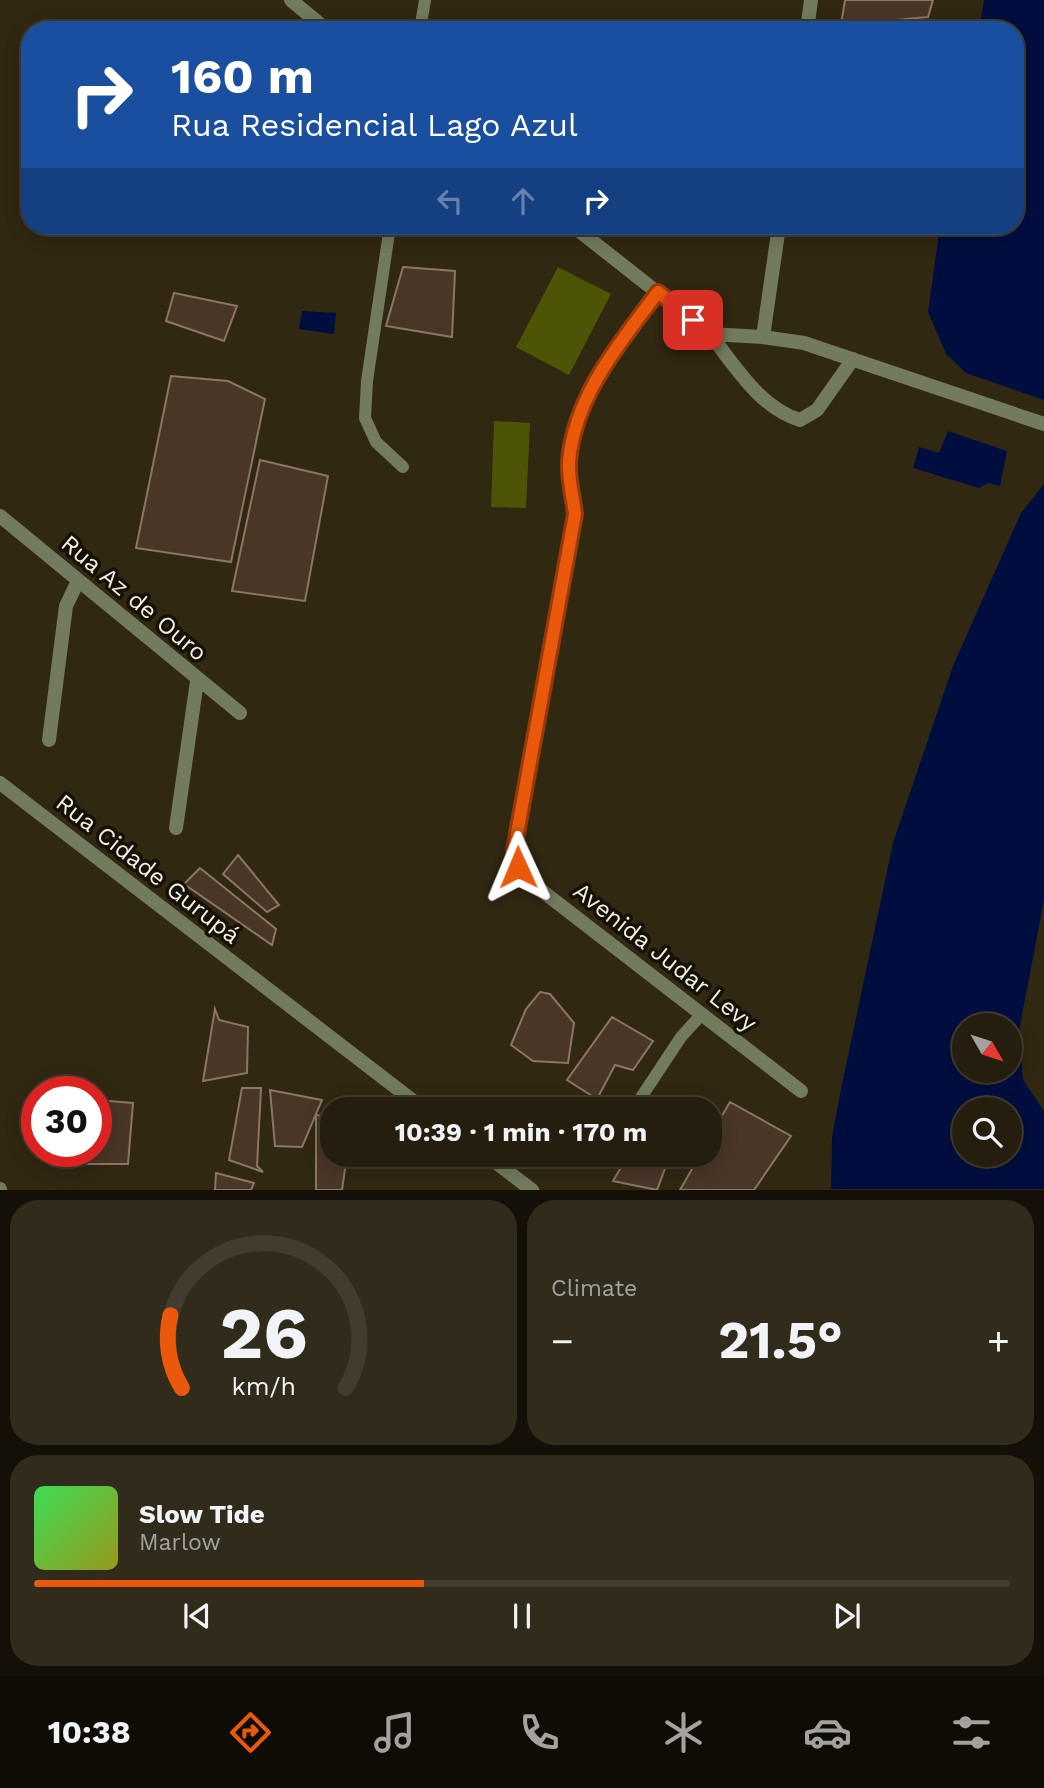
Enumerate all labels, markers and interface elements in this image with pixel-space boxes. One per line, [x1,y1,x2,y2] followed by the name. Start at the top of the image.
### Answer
[171,47,314,105] text: 160 m
[56,49,147,140] icon: right
[171,106,578,144] text: Rua Residencial Lago Azul
[431,182,469,220] icon: left
[504,182,542,220] icon: ahead
[577,182,615,220] icon: right
[663,290,723,350] pin
[674,301,712,339] icon: arrive
[56,529,212,667] street label: Rua Az de Ouro
[50,788,246,950] street label: Rua Cidade Gurupá
[481,830,555,904] position arrow
[568,877,763,1038] street label: Avenida Judar Levy
[952,1013,1022,1083] north arrow
[952,1013,1022,1167] map controls
[21,1076,112,1167] speed limit sign: 30
[952,1097,1022,1167] button: search
[395,1117,647,1147] text: 10:39 · 1 min · 170 m
[551,1275,637,1302] text: Climate
[219,1291,308,1377] text: 26
[718,1310,843,1371] text: 21.5°
[551,1319,574,1363] text: −
[987,1319,1010,1363] text: +
[231,1372,296,1401] text: km/h
[139,1499,265,1529] text: Slow Tide
[139,1529,221,1556] text: Marlow
[178,1597,216,1635] icon: previous
[503,1597,541,1635] icon: pause
[828,1597,866,1635] icon: next
[226,1708,275,1757] icon: directions
[370,1708,419,1757] icon: music
[515,1708,564,1757] icon: phone
[659,1708,708,1757] icon: climate
[803,1708,852,1757] icon: car
[947,1708,996,1757] icon: filters
[48,1713,131,1751] text: 10:38

